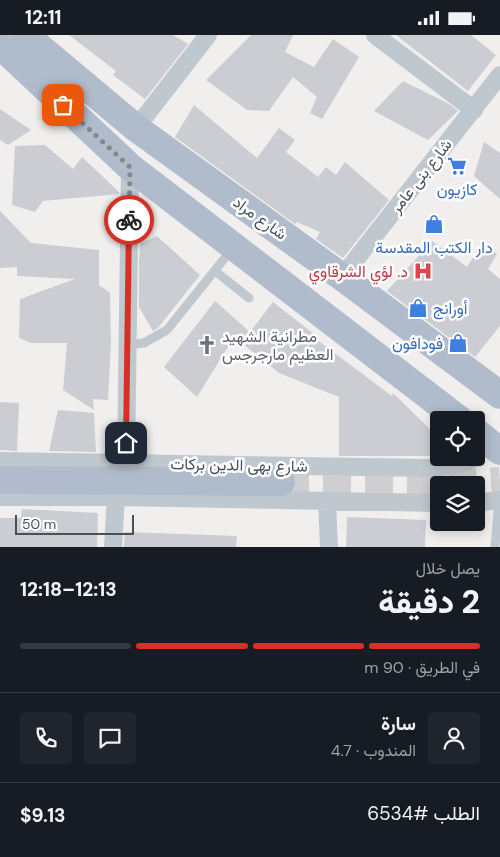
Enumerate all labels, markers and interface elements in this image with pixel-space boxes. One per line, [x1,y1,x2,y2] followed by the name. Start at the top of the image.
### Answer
[25,5,62,30] text: 12:11
[42,84,84,126] pin
[49,91,77,119] icon: bag
[385,135,457,219] street label: شارع بنى عامر
[446,155,468,177] supermarket icon: كازيون
[437,179,477,200] place label: كازيون
[228,191,291,245] street label: شارع مراد
[104,195,154,245] courier
[115,206,143,234] icon: bike
[423,213,445,235] shop icon: دار الكتب المقدسة
[375,237,493,258] place label: دار الكتب المقدسة
[412,260,434,282] hospital icon: د. لؤي الشرقاوي
[309,261,408,285] place label: د. لؤي الشرقاوي
[407,297,429,319] shop icon: أورانج
[433,298,468,320] place label: أورانج
[222,326,334,365] place label: مطرانية الشهيد العظيم مارجرجس
[447,332,469,354] shop icon: فودافون
[392,333,443,354] place label: فودافون
[196,334,218,356] church icon: مطرانية الشهيد العظيم مارجرجس
[430,411,485,531] map controls
[430,411,485,466] button: locate
[105,422,147,464] pin
[112,429,140,457] icon: home
[170,453,308,478] street label: شارع بهى الدين بركات
[430,476,485,531] button: layers
[15,512,134,535] scale bar
[22,515,56,533] text: 50 m
[416,558,480,579] text: يصل خلال
[20,577,117,602] text: 12:13–12:18
[378,581,480,623] text: 2 دقيقة
[364,657,480,678] text: في الطريق · 90 m
[381,711,416,736] text: سارة
[20,712,72,764] button: phone
[84,712,136,764] button: chat
[428,712,480,764] button: person
[331,740,416,761] text: المندوب · 4.7
[367,801,480,826] text: الطلب #6534
[20,803,66,828] text: $9.13

